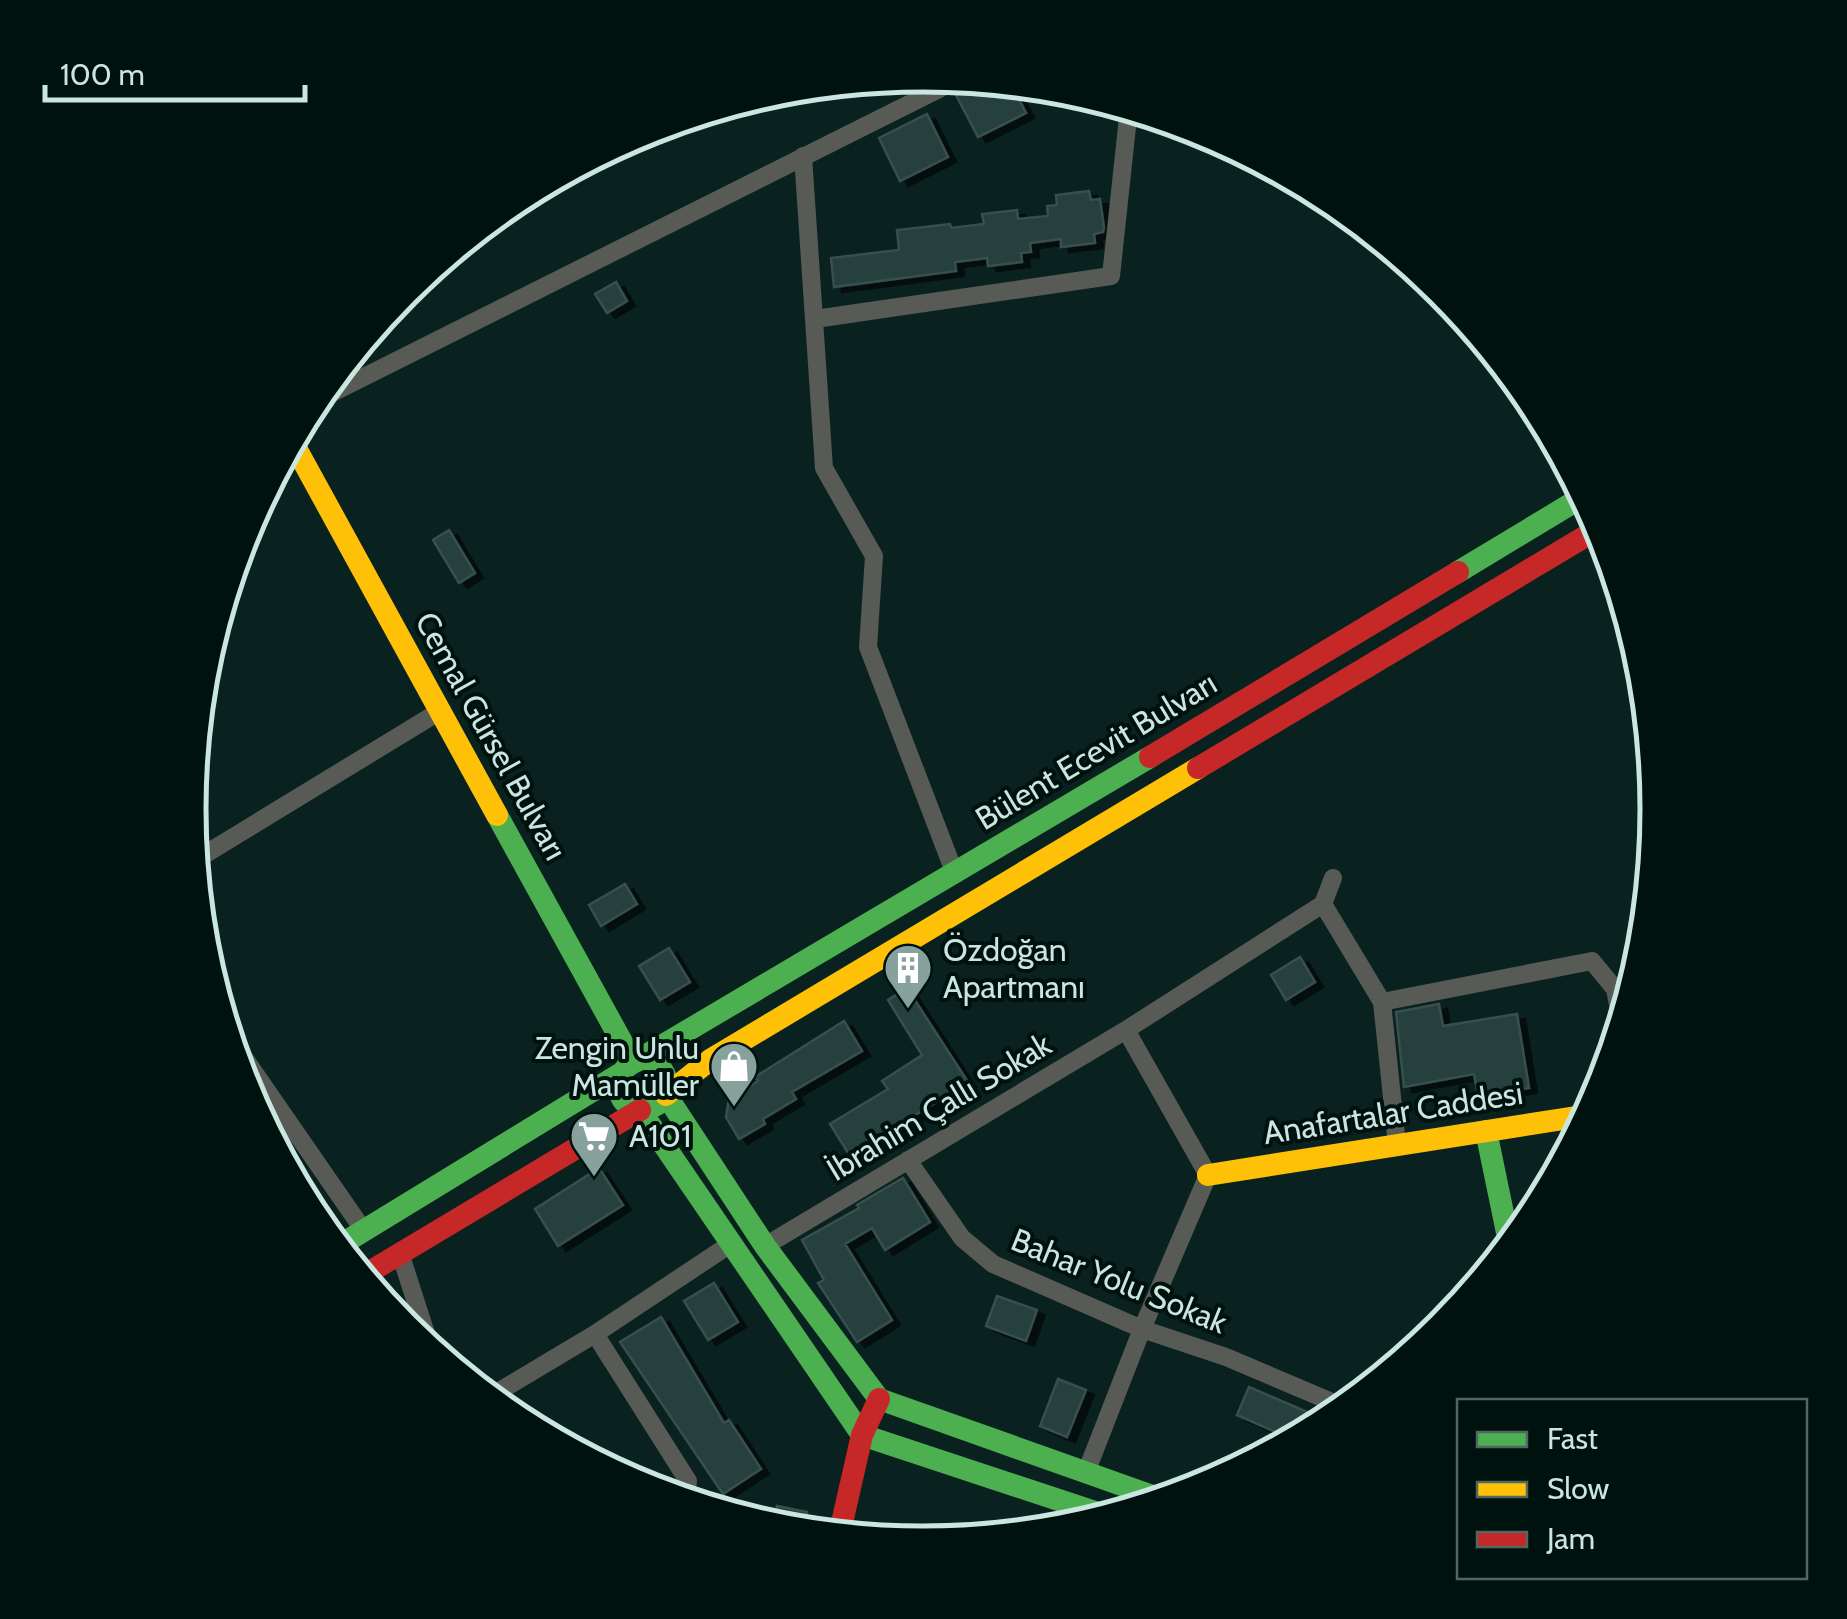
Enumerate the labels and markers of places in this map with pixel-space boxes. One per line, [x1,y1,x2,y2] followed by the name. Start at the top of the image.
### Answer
[943,930,1085,1006] place label: Özdoğan Apartmanı
[882,942,934,1010] building icon: Özdoğan Apartmanı
[535,1028,700,1104] place label: Zengin Unlu Mamüller
[708,1040,760,1108] shop icon: Zengin Unlu Mamüller
[568,1110,620,1178] supermarket icon: A101
[629,1116,691,1155] place label: A101

